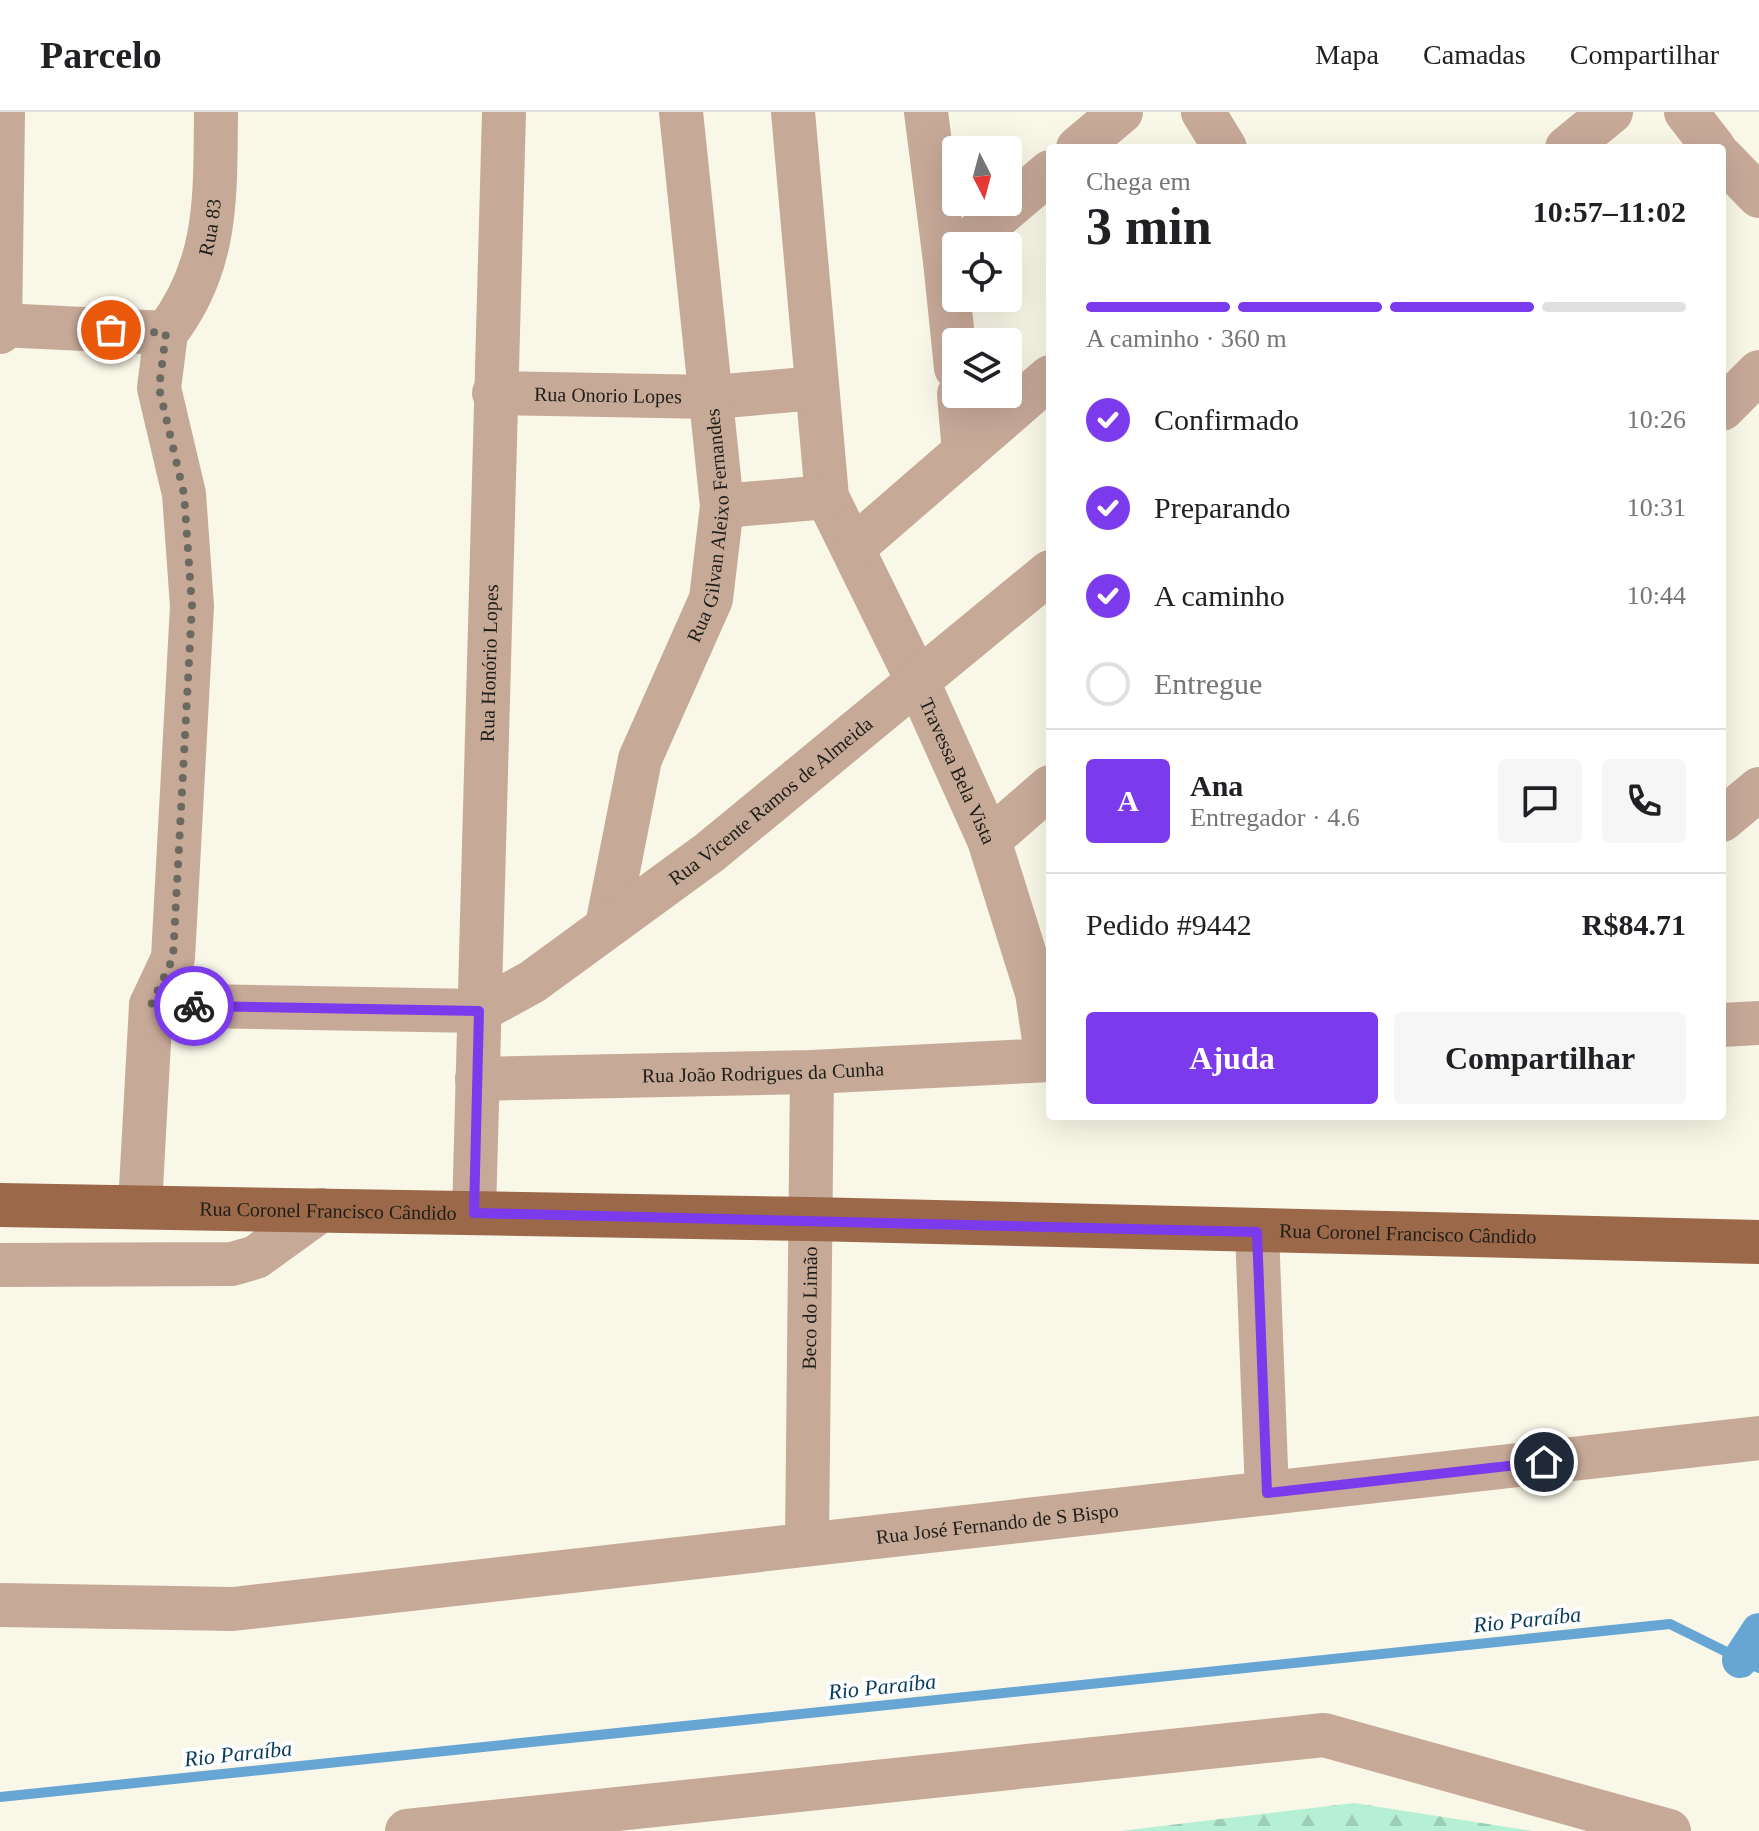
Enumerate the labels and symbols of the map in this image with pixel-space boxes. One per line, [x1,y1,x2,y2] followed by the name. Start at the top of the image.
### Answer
[942,136,1022,216] north arrow
[194,198,225,258] street label: Rua 83
[77,296,145,364] pin
[534,383,682,408] street label: Rua Onorio Lopes
[682,407,733,645] street label: Rua Gilvan Aleixo Fernandes
[476,584,503,742] street label: Rua Honório Lopes
[915,694,1000,847] street label: Travessa Bela Vista
[664,712,877,889] street label: Rua Vicente Ramos de Almeida
[154,966,234,1046] courier
[642,1057,885,1087] street label: Rua João Rodrigues da Cunha
[199,1197,457,1224] street label: Rua Coronel Francisco Cândido
[1279,1219,1537,1248] street label: Rua Coronel Francisco Cândido
[798,1246,821,1370] street label: Beco do Limão
[1510,1428,1578,1496] pin
[875,1499,1120,1548] street label: Rua José Fernando de S Bispo
[1471,1601,1582,1638] water label: Rio Paraíba
[826,1668,937,1705] water label: Rio Paraíba
[182,1735,293,1772] water label: Rio Paraíba

